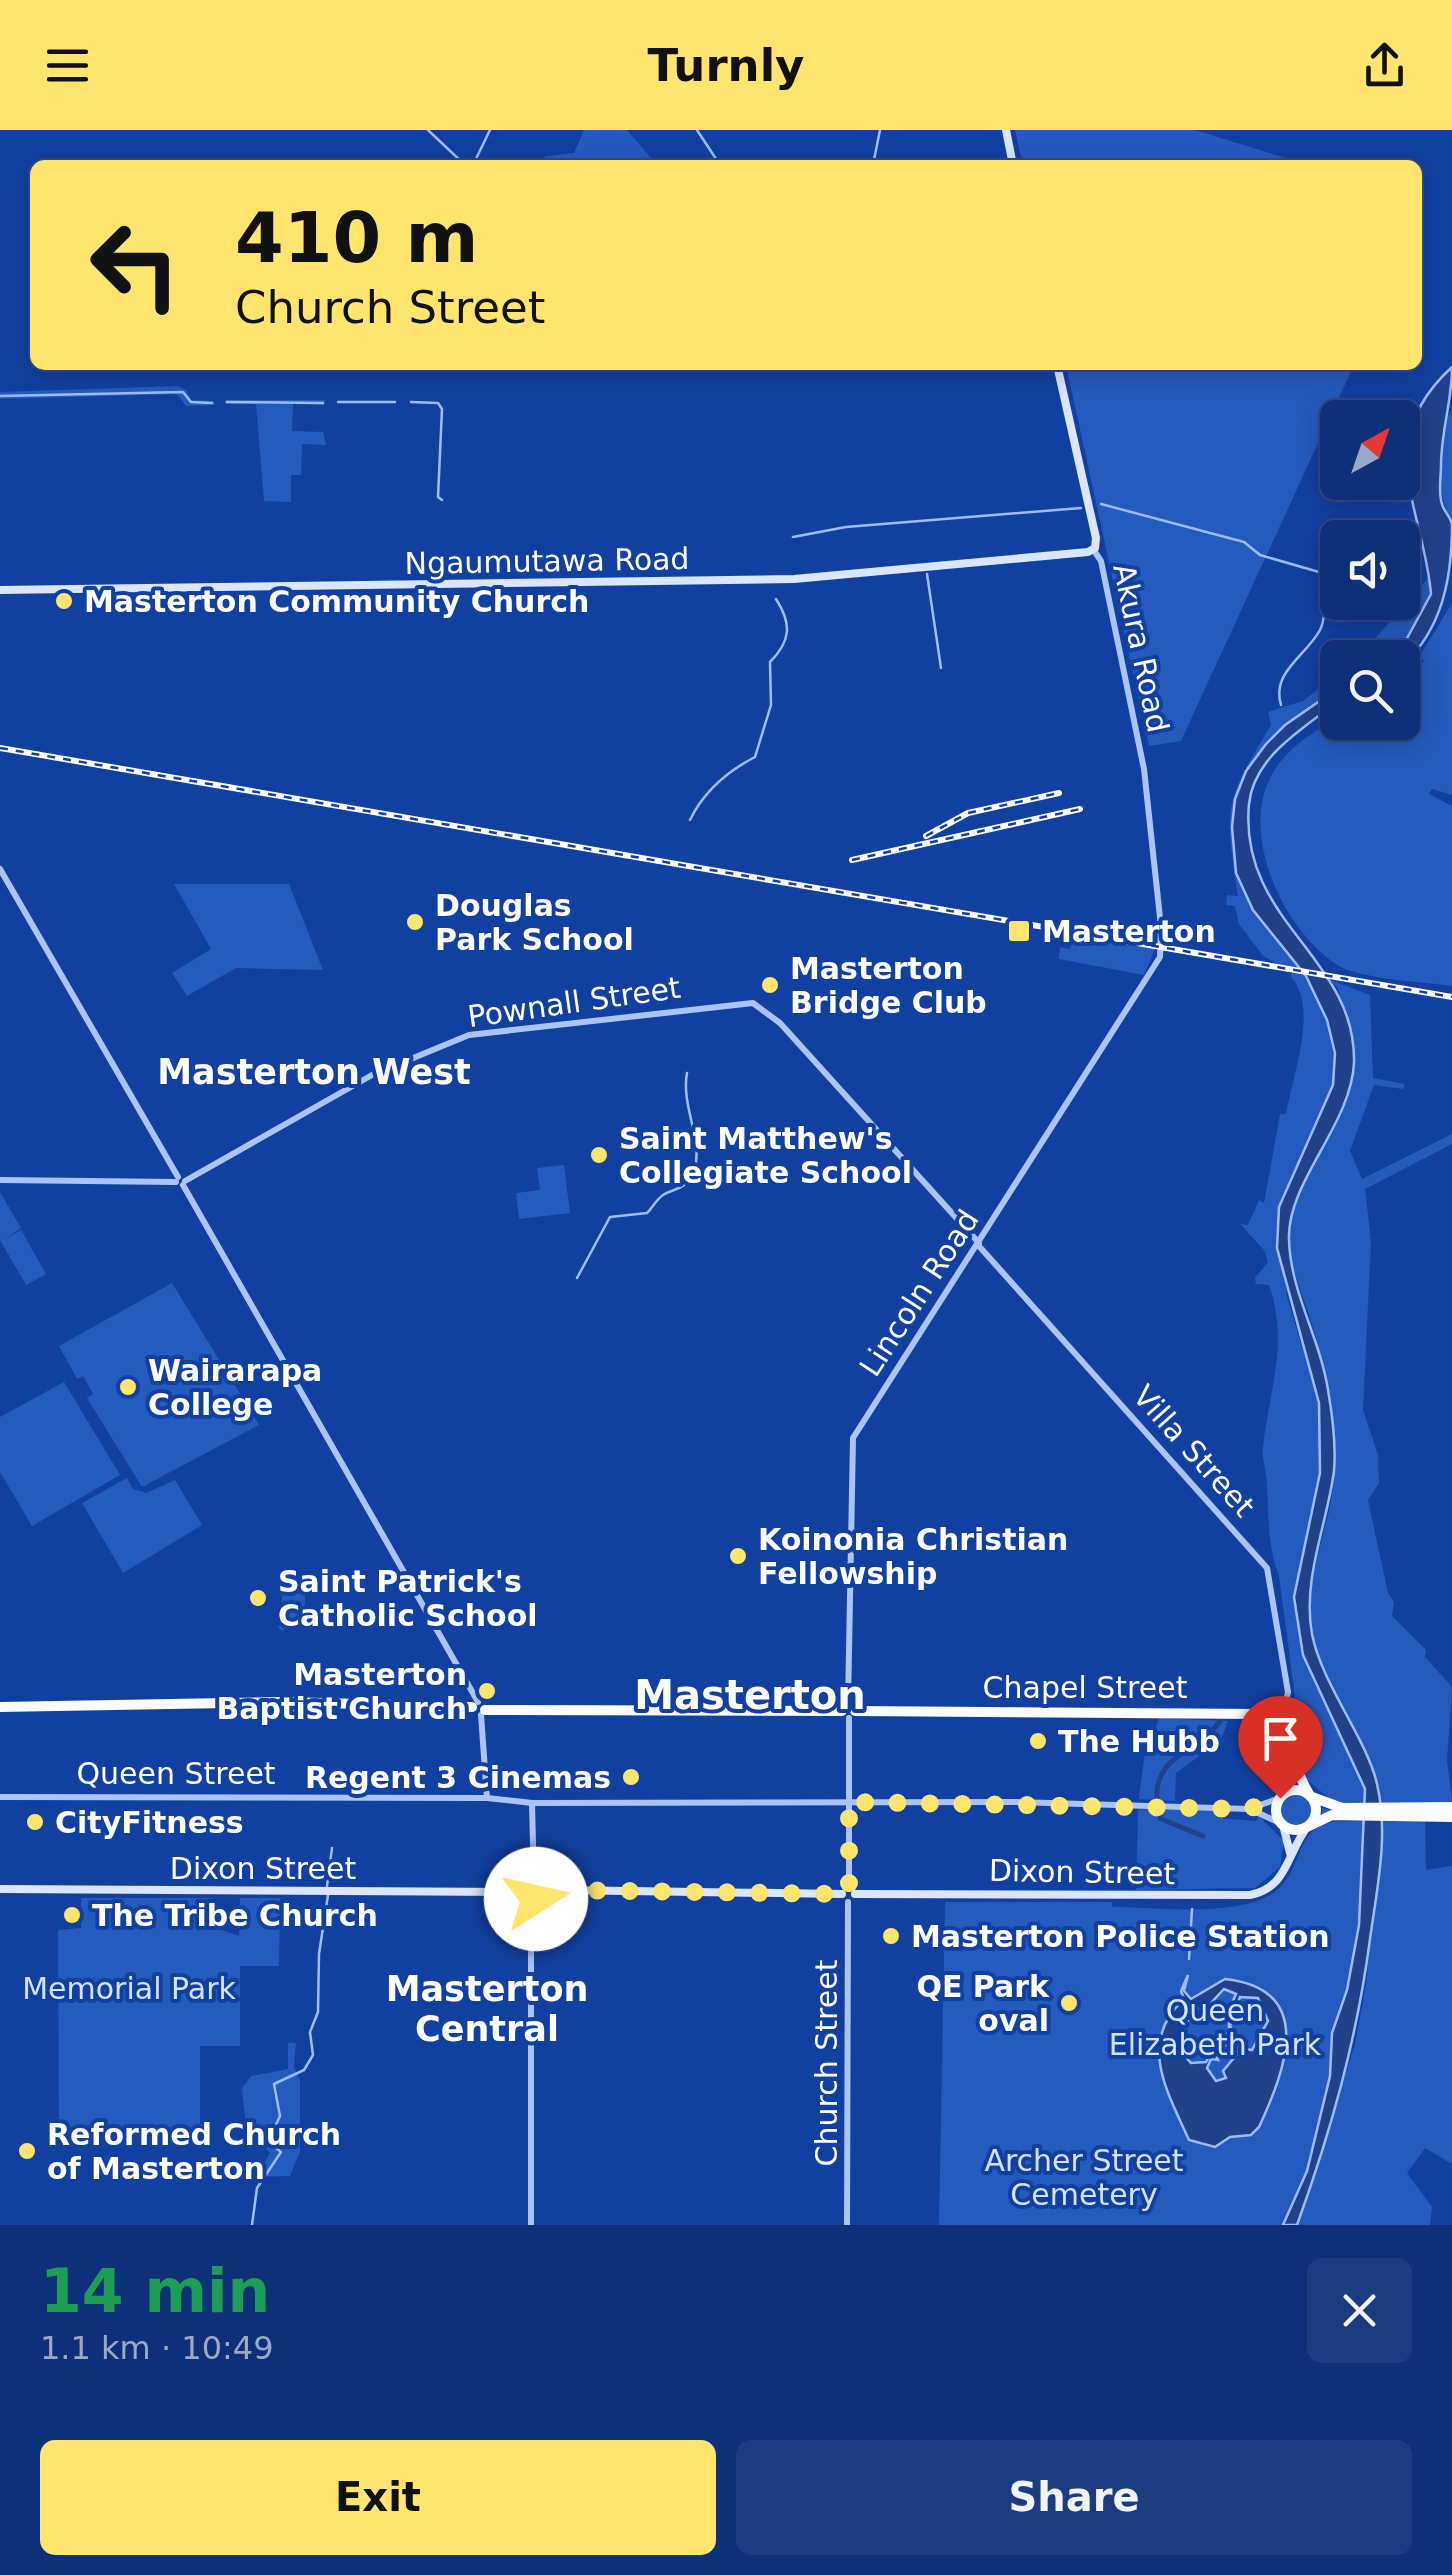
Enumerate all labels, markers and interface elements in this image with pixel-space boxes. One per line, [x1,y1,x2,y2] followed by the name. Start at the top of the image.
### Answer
[40,38,95,93] icon: menu
[1357,38,1412,93] icon: share
[648,39,804,92] text: Turnly
[235,197,478,279] text: 410 m
[70,200,200,330] icon: left
[235,281,545,334] text: Church Street
[1320,400,1420,500] north arrow
[1320,400,1420,740] map controls
[1320,520,1420,620] button: sound
[404,541,690,581] street label: Ngaumutawa Road
[1106,560,1176,736] street label: Akura Road
[84,584,589,619] place label: Masterton Community Church
[53,590,75,612] marker: Masterton Community Church
[1320,640,1420,740] button: search
[435,888,634,957] place label: Douglas Park School
[404,911,426,933] marker: Douglas Park School
[1042,914,1216,949] place label: Masterton
[1006,918,1032,944] marker: Masterton
[790,951,987,1020] place label: Masterton Bridge Club
[465,970,683,1034] street label: Pownall Street
[759,974,781,996] marker: Masterton Bridge Club
[157,1052,471,1092] district label: Masterton West
[619,1121,912,1190] place label: Saint Matthew's Collegiate School
[588,1144,610,1166] marker: Saint Matthew's Collegiate School
[852,1203,986,1383] street label: Lincoln Road
[148,1353,322,1422] place label: Wairarapa College
[117,1376,139,1398] marker: Wairarapa College
[1126,1378,1262,1524] street label: Villa Street
[758,1522,1068,1591] place label: Koinonia Christian Fellowship
[727,1545,749,1567] marker: Koinonia Christian Fellowship
[278,1564,538,1633] place label: Saint Patrick's Catholic School
[247,1587,269,1609] marker: Saint Patrick's Catholic School
[216,1657,467,1726] place label: Masterton Baptist Church
[983,1670,1188,1705] street label: Chapel Street
[634,1672,866,1718] district label: Masterton
[476,1680,498,1702] marker: Masterton Baptist Church
[1238,1696,1323,1799] pin
[1253,1711,1308,1766] icon: arrive
[1058,1724,1220,1759] place label: The Hubb
[1027,1730,1049,1752] marker: The Hubb
[76,1756,276,1791] street label: Queen Street
[305,1760,611,1795] place label: Regent 3 Cinemas
[620,1766,642,1788] marker: Regent 3 Cinemas
[55,1805,244,1840] place label: CityFitness
[24,1811,46,1833] marker: CityFitness
[484,1847,588,1951] position arrow
[170,1851,356,1886] street label: Dixon Street
[989,1853,1176,1891] street label: Dixon Street
[92,1898,378,1933] place label: The Tribe Church
[61,1904,83,1926] marker: The Tribe Church
[911,1919,1330,1954] place label: Masterton Police Station
[880,1925,902,1947] marker: Masterton Police Station
[809,1959,844,2166] street label: Church Street
[386,1969,588,2049] district label: Masterton Central
[916,1969,1050,2038] place label: QE Park oval
[22,1971,236,2006] park label: Memorial Park
[1058,1992,1080,2014] marker: QE Park oval
[1109,1993,1322,2062] park label: Queen Elizabeth Park
[47,2117,341,2186] place label: Reformed Church of Masterton
[16,2140,38,2162] marker: Reformed Church of Masterton
[984,2143,1184,2212] park label: Archer Street Cemetery
[40,2256,270,2326] text: 14 min
[1307,2258,1412,2363] button: close
[40,2329,274,2367] text: 1.1 km · 10:49
[40,2440,716,2555] button: Exit
[736,2440,1412,2555] button: Share

